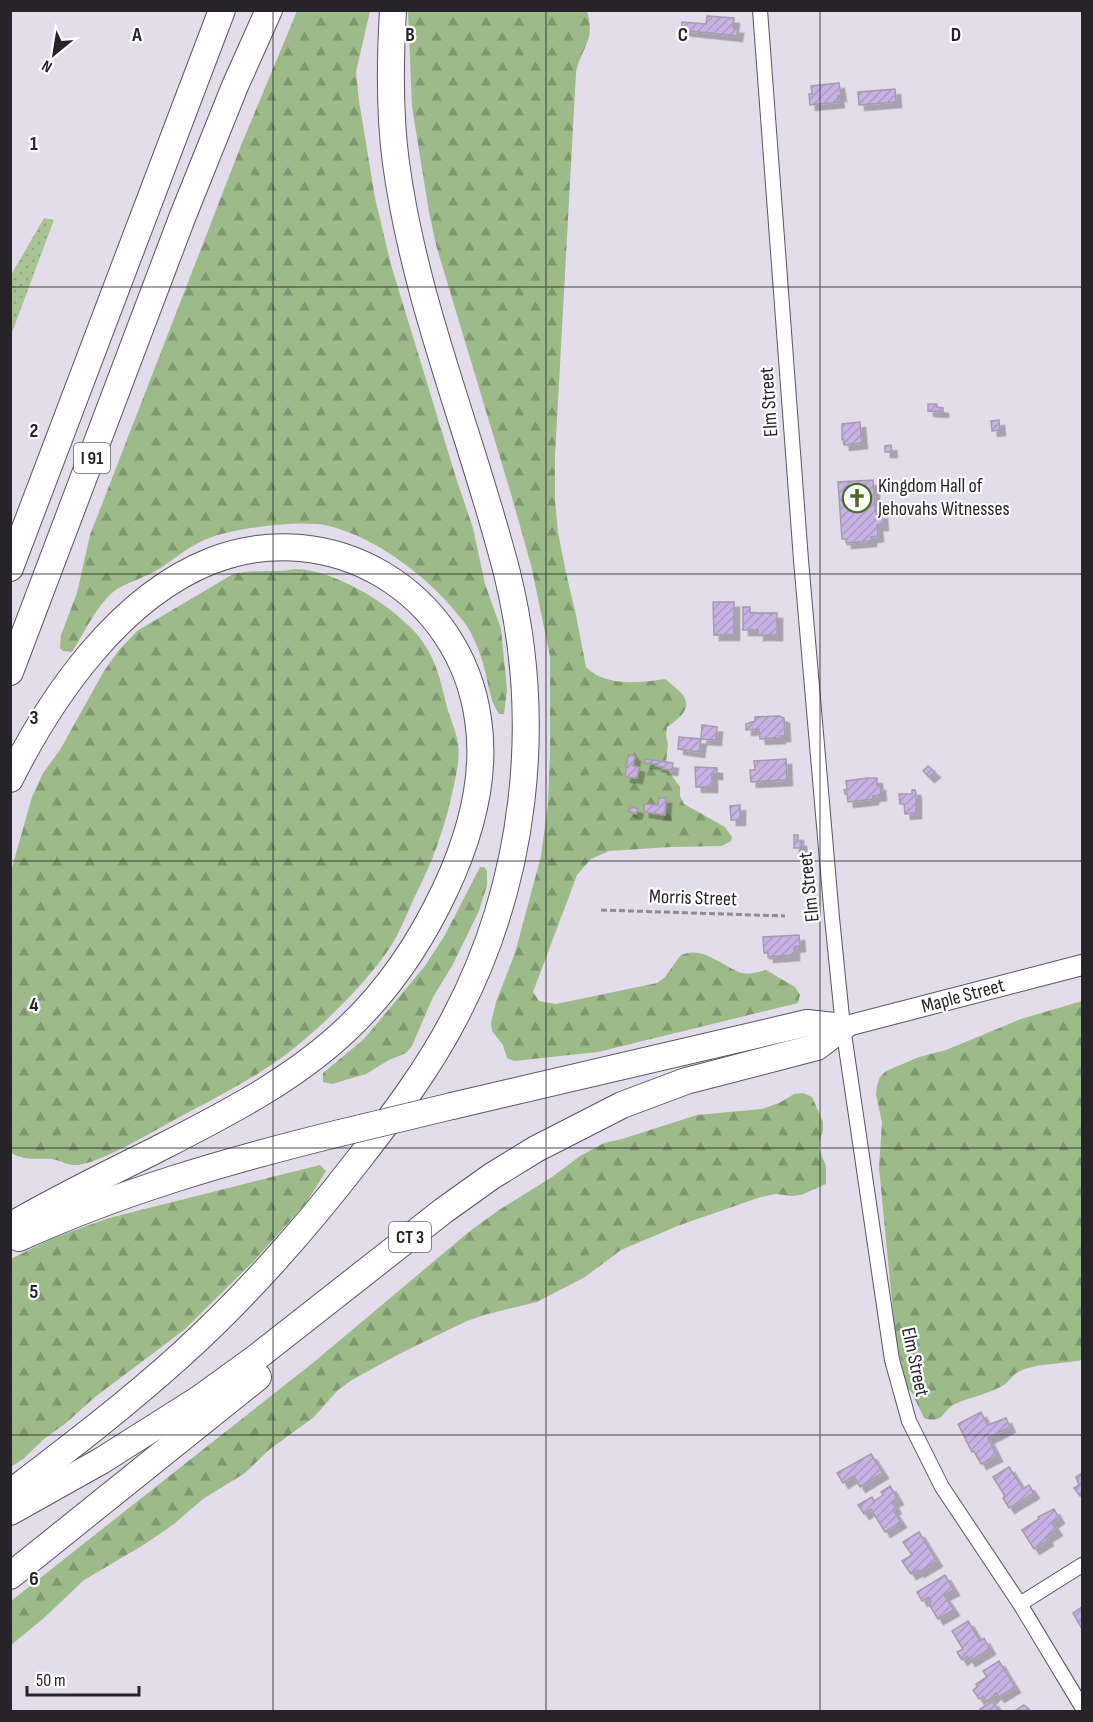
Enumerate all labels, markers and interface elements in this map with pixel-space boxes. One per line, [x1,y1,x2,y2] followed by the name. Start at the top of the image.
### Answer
[131,23,142,47] text: A
[405,23,415,47] text: B
[678,23,688,47] text: C
[951,23,961,47] text: D
[24,24,84,84] north arrow
[39,55,56,76] text: N
[30,132,38,156] text: 1
[755,366,783,438] street label: Elm Street
[30,419,38,443] text: 2
[74,443,110,473] road number: I 91
[877,474,1010,521] place label: Kingdom Hall of Jehovahs Witnesses
[841,482,873,514] church icon: Kingdom Hall of Jehovahs Witnesses
[30,706,39,730] text: 3
[793,851,825,923] street label: Elm Street
[649,884,737,912] street label: Morris Street
[919,973,1007,1019] street label: Maple Street
[29,993,39,1017] text: 4
[389,1222,431,1252] road number: CT 3
[30,1280,39,1304] text: 5
[896,1325,934,1399] street label: Elm Street
[29,1567,39,1591] text: 6
[27,1659,140,1697] scale bar
[36,1670,66,1691] text: 50 m

